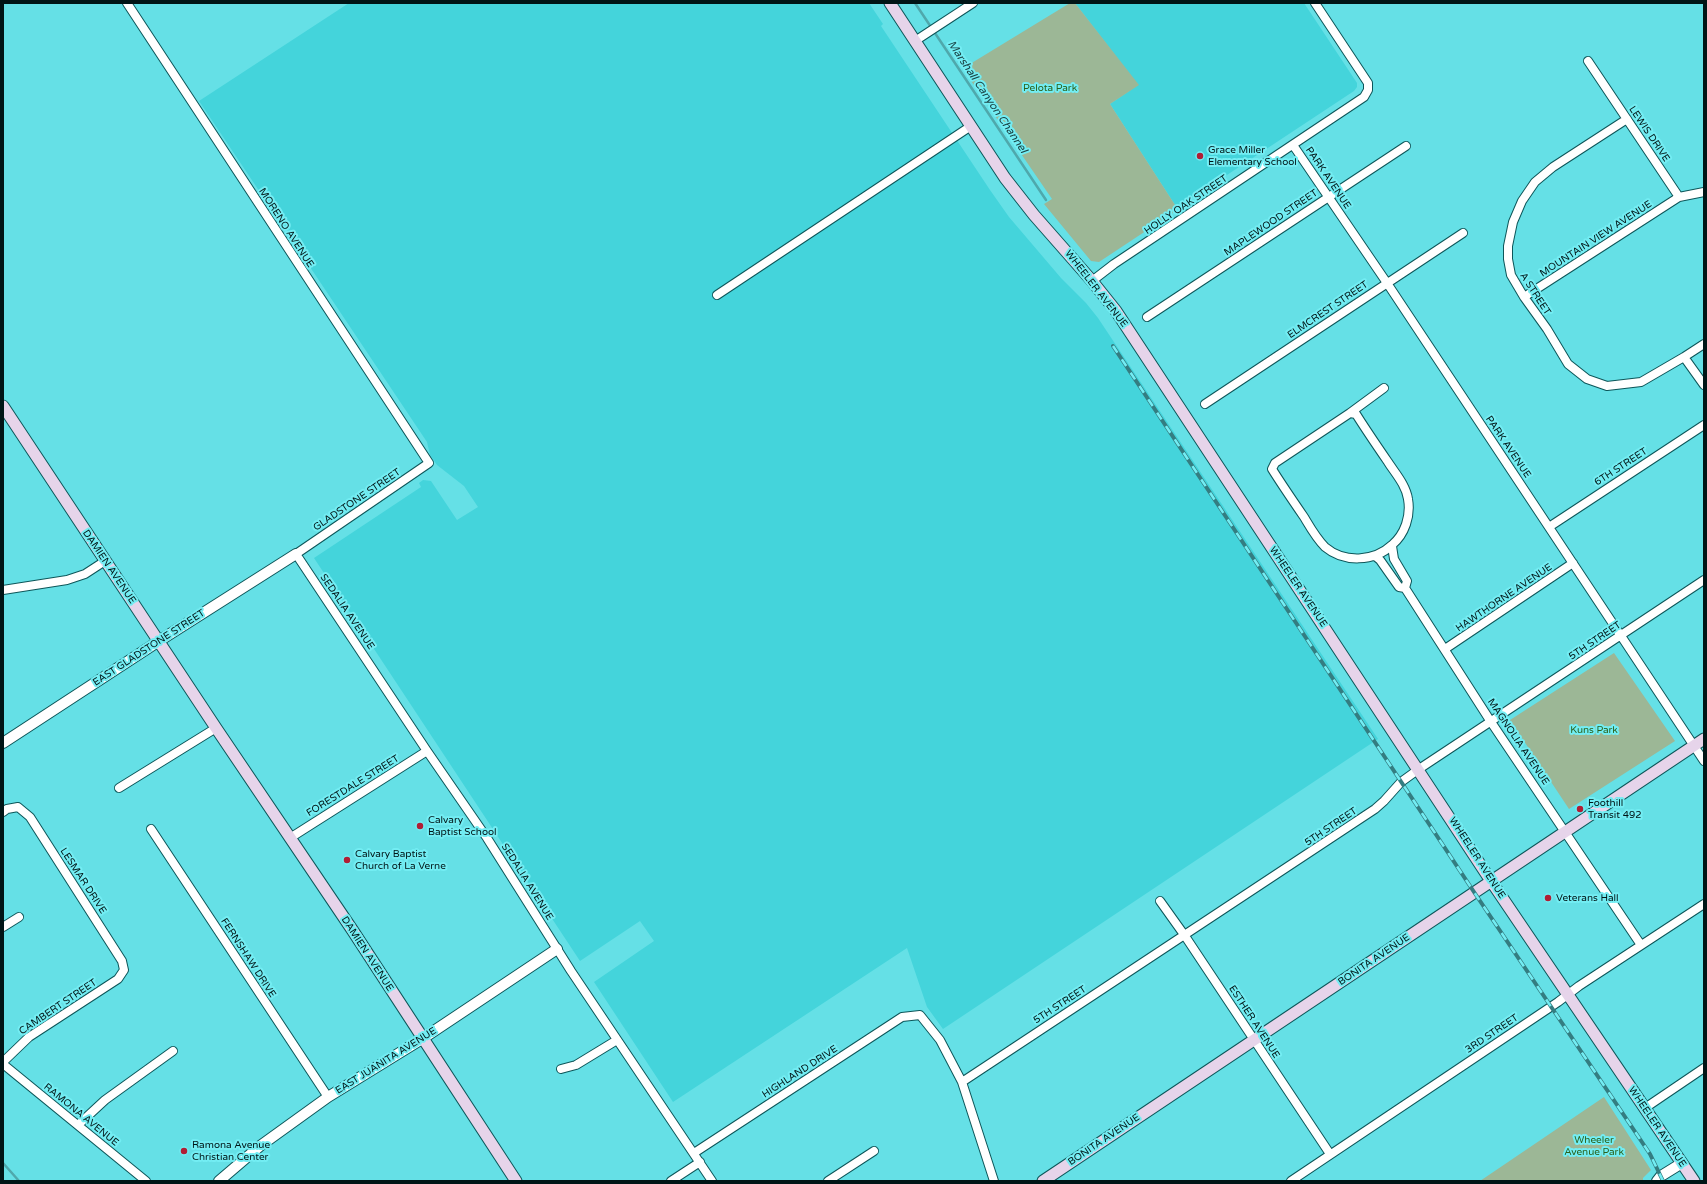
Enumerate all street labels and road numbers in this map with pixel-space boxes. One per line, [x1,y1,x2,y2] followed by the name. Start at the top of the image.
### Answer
[1626,104,1672,164] street label: LEWIS DRIVE
[1303,145,1353,211] street label: PARK AVENUE
[1142,173,1230,237] street label: HOLLY OAK STREET
[256,186,316,270] street label: MORENO AVENUE
[1222,187,1320,259] street label: MAPLEWOOD STREET
[1538,198,1654,280] street label: MOUNTAIN VIEW AVENUE
[1062,248,1130,330] street label: WHEELER AVENUE
[1517,271,1553,317] street label: A STREET
[1285,279,1371,341] street label: ELMCREST STREET
[1483,414,1533,480] street label: PARK AVENUE
[1592,446,1650,488] street label: 6TH STREET
[311,466,403,534] street label: GLADSTONE STREET
[80,528,138,606] street label: DAMIEN AVENUE
[1267,544,1329,630] street label: WHEELER AVENUE
[1454,561,1554,635] street label: HAWTHORNE AVENUE
[317,572,377,652] street label: SEDALIA AVENUE
[91,607,207,689] street label: EAST GLADSTONE STREET
[1567,619,1623,663] street label: 5TH STREET
[1485,696,1551,788] street label: MAGNOLIA AVENUE
[305,753,401,819] street label: FORESTDALE STREET
[1303,805,1359,849] street label: 5TH STREET
[1446,815,1508,901] street label: WHEELER AVENUE
[498,841,556,923] street label: SEDALIA AVENUE
[57,846,109,916] street label: LESMAR DRIVE
[338,914,396,994] street label: DAMIEN AVENUE
[218,916,278,1000] street label: FERNSHAW DRIVE
[1336,932,1412,988] street label: BONITA AVENUE
[17,977,99,1037] street label: CAMBERT STREET
[1226,983,1282,1061] street label: ESTHER AVENUE
[1031,984,1089,1026] street label: 5TH STREET
[1463,1012,1521,1056] street label: 3RD STREET
[333,1025,439,1097] street label: EAST JUANITA AVENUE
[760,1043,840,1101] street label: HIGHLAND DRIVE
[41,1081,121,1149] street label: RAMONA AVENUE
[1626,1084,1688,1170] street label: WHEELER AVENUE
[1066,1112,1142,1168] street label: BONITA AVENUE

